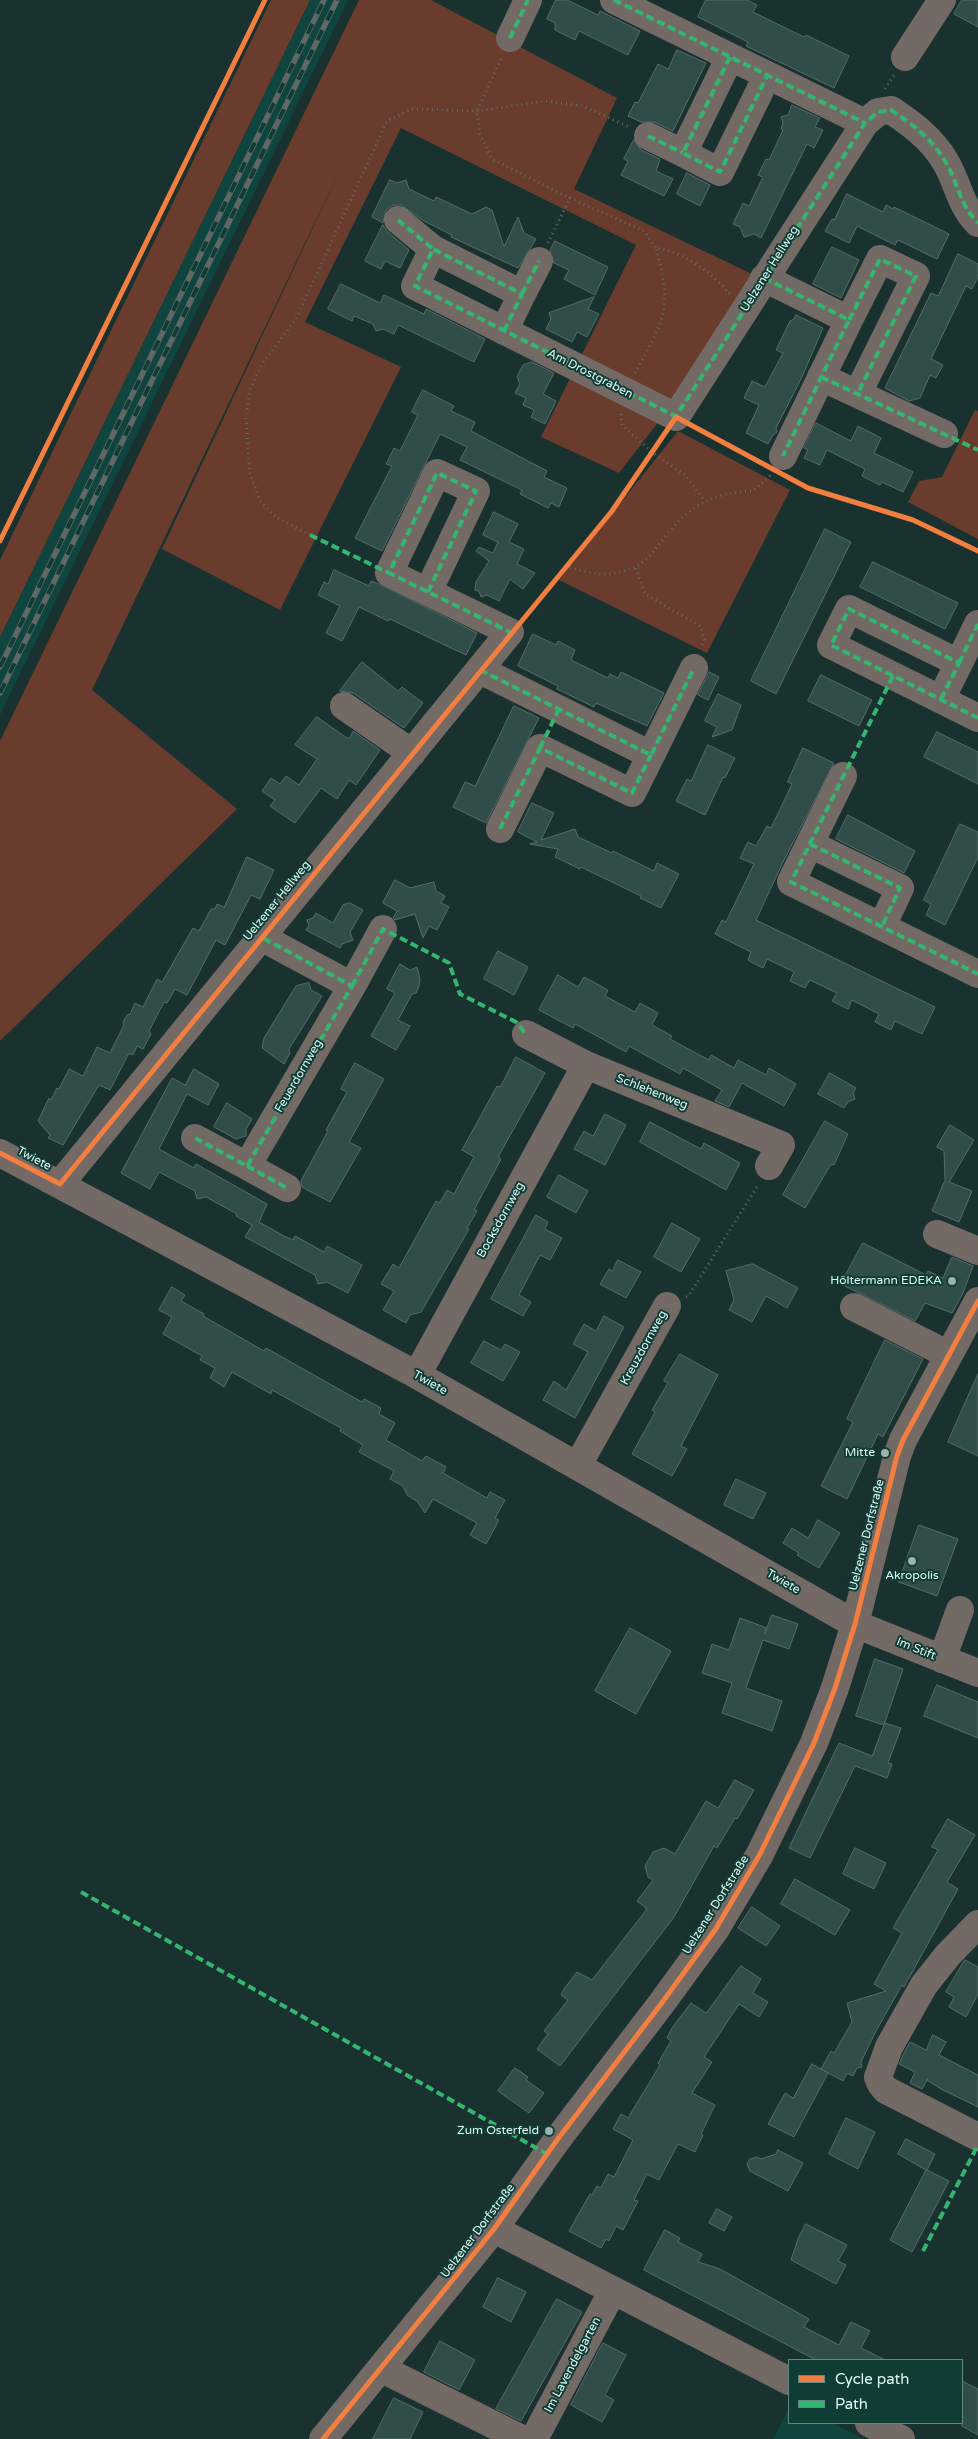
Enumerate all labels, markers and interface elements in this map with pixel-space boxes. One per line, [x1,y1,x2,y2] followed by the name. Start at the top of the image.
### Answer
[738,223,802,315] street label: Uelzener Hellweg
[545,346,635,402] street label: Am Drostgraben
[240,858,314,944] street label: Uelzener Hellweg
[272,1037,326,1115] street label: Feuerdornweg
[614,1071,690,1113] street label: Schlehenweg
[14,1144,54,1174] street label: Twiete
[474,1179,528,1261] street label: Bocksdornweg
[830,1274,942,1288] place label: Höltermann EDEKA
[946,1275,958,1287] marker: Höltermann EDEKA
[618,1308,670,1388] street label: Kreuzdornweg
[410,1368,450,1398] street label: Twiete
[845,1446,875,1460] place label: Mitte
[879,1447,891,1459] marker: Mitte
[846,1478,888,1592] street label: Uelzener Dorfstraße
[906,1555,918,1567] marker: Akropolis
[763,1567,803,1597] street label: Twiete
[885,1569,939,1583] place label: Akropolis
[894,1635,938,1663] street label: Im Stift
[680,1853,752,1957] street label: Uelzener Dorfstraße
[457,2124,539,2138] place label: Zum Osterfeld
[543,2125,555,2137] marker: Zum Osterfeld
[438,2181,518,2281] street label: Uelzener Dorfstraße
[542,2315,604,2415] street label: Im Lavendelgarten
[788,2359,963,2424] legend
[835,2370,909,2388] text: Cycle path
[835,2395,868,2413] text: Path

